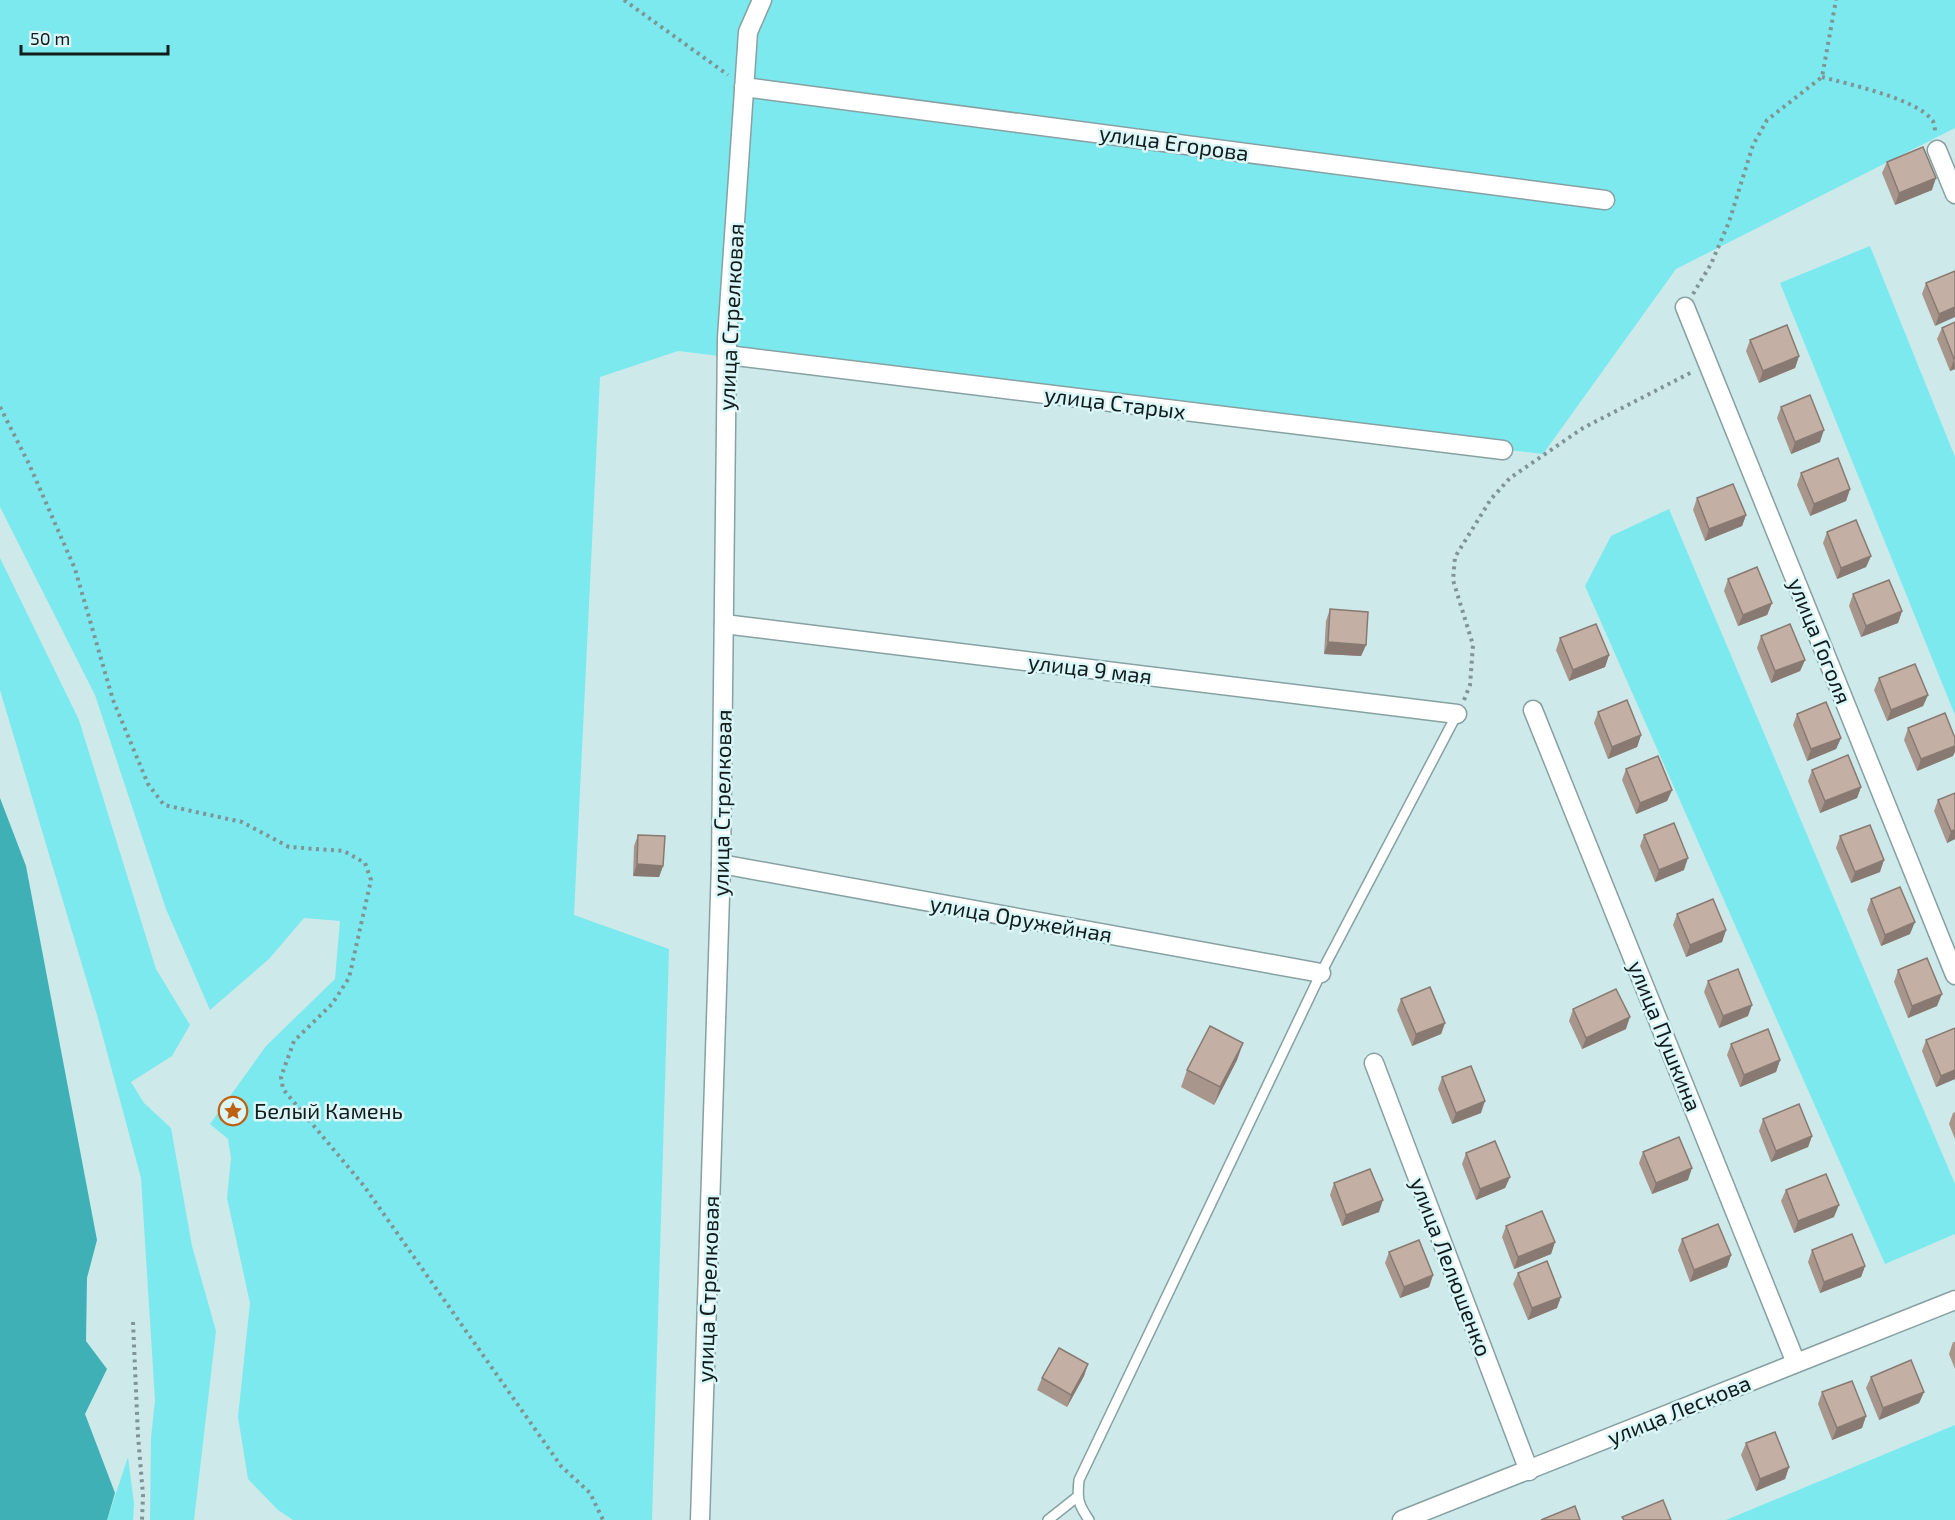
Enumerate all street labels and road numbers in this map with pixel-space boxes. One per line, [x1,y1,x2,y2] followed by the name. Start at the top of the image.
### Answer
[1097,119,1251,166] street label: улица Егорова
[712,223,749,411] street label: улица Стрелковая
[1043,380,1188,425] street label: улица Старых
[1783,574,1858,708] street label: улица Гоголя
[1027,648,1153,689] street label: улица 9 мая
[706,709,737,897] street label: улица Стрелковая
[928,889,1114,948] street label: улица Оружейная
[1623,957,1708,1115] street label: улица Пушкина
[1405,1174,1498,1360] street label: улица Лелюшенко
[691,1195,724,1383] street label: улица Стрелковая
[1603,1369,1754,1451] street label: улица Лескова

